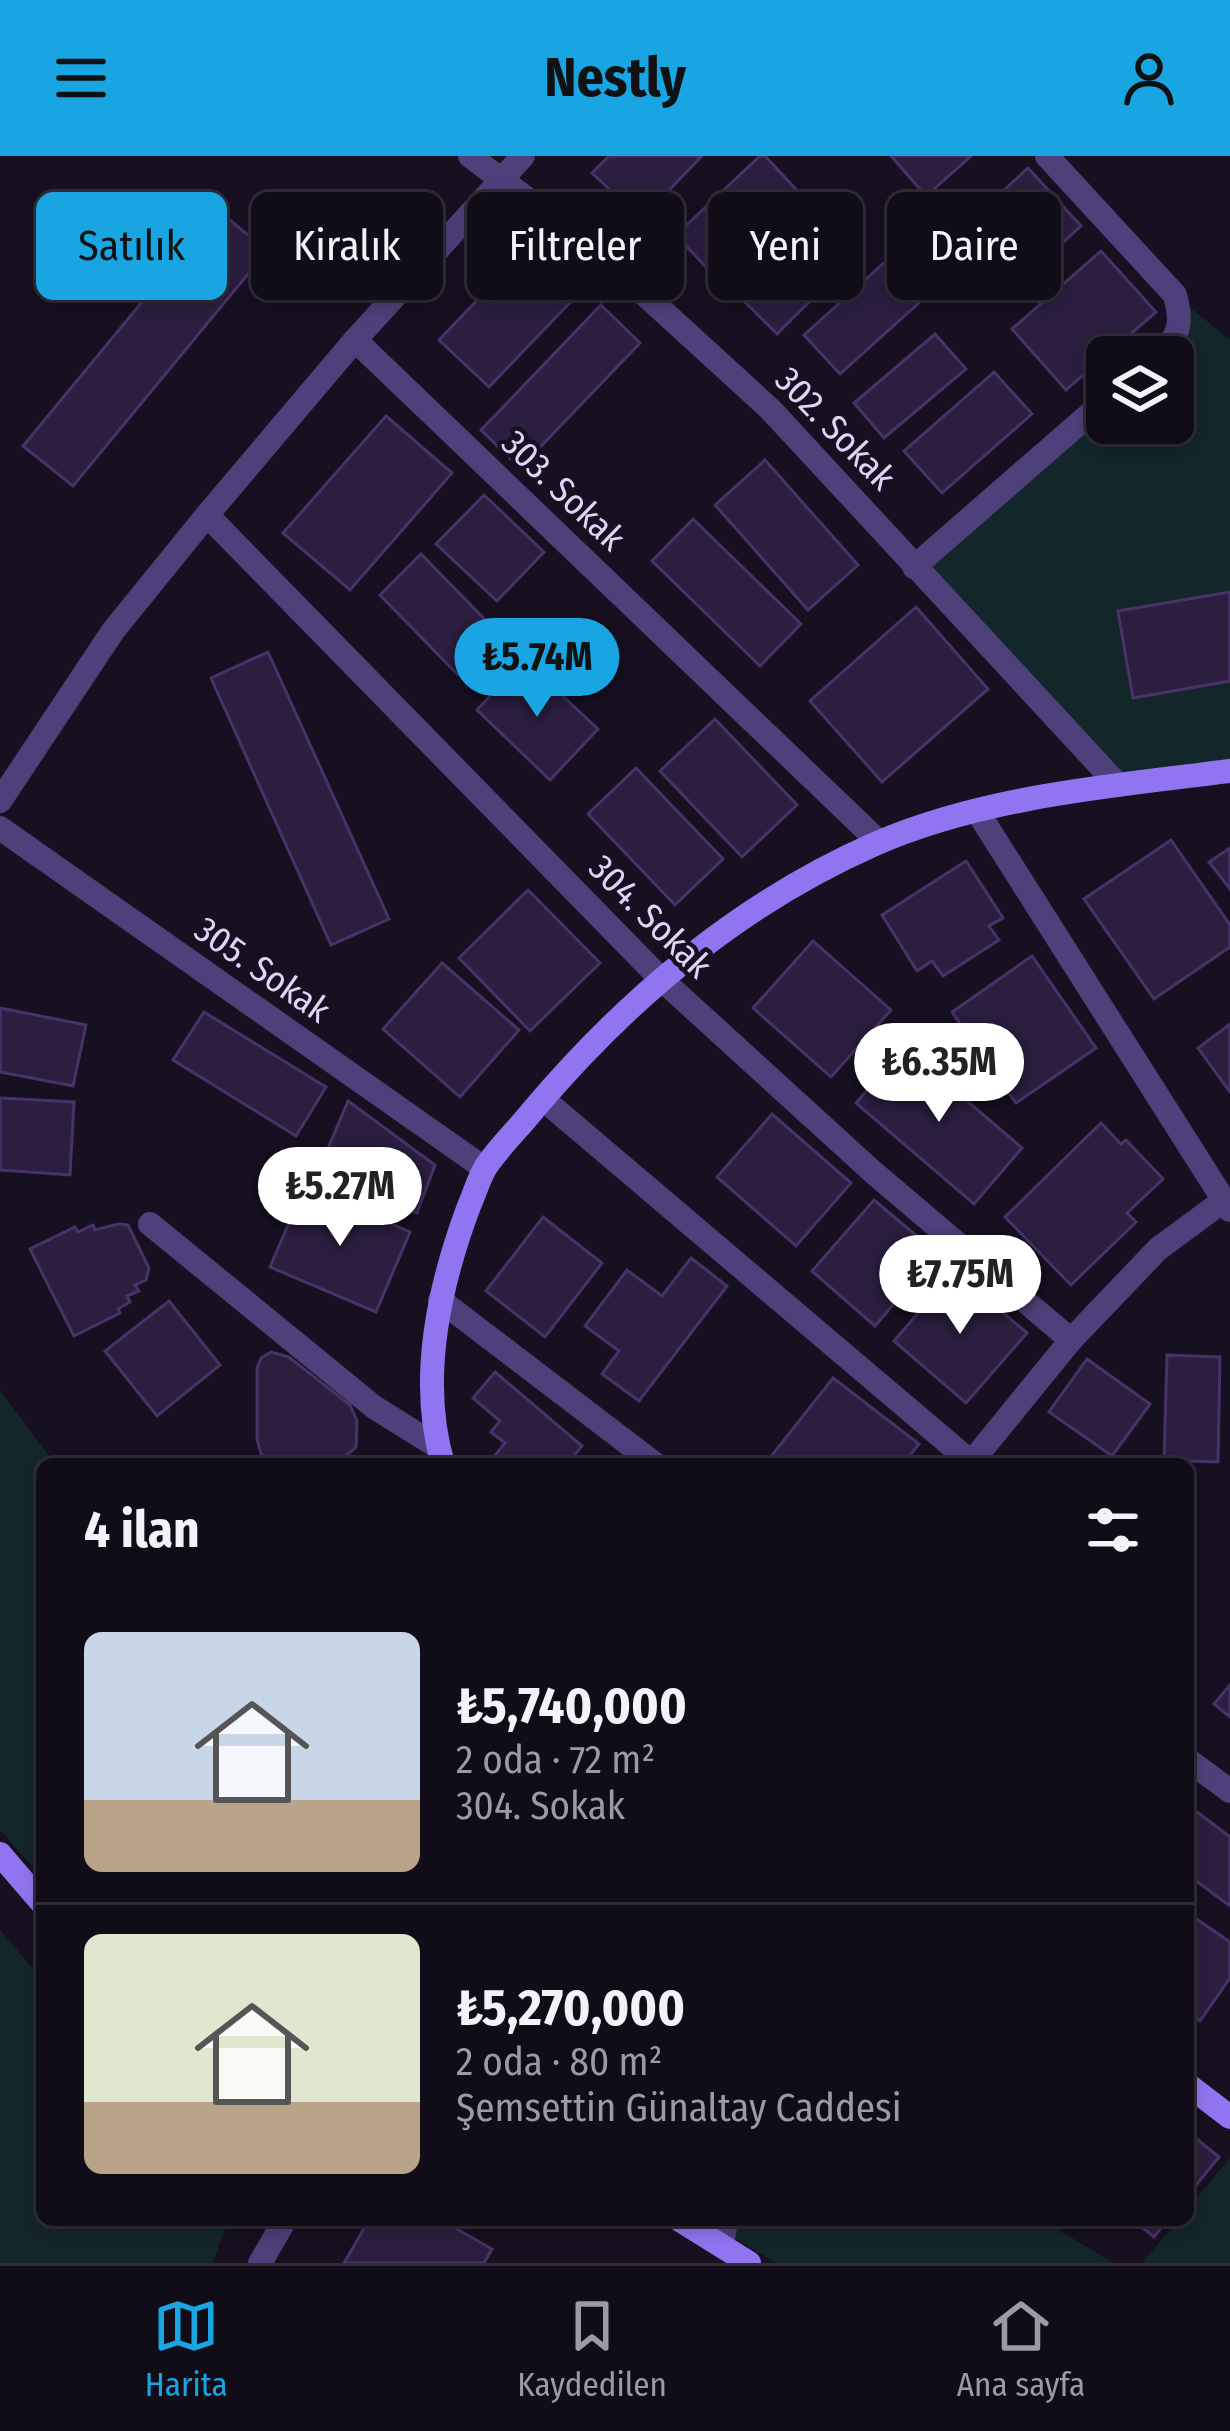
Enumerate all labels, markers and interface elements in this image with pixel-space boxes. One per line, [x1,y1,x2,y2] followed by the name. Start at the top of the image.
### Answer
[48,45,114,111] icon: menu
[1116,45,1182,111] icon: person
[544,46,686,110] text: Nestly
[36,192,227,300] chip: Satılık
[251,192,443,300] chip: Kiralık
[467,192,684,300] chip: Filtreler
[708,192,863,300] chip: Yeni
[887,192,1061,300] chip: Daire
[1086,336,1194,444] map controls
[1086,336,1194,444] button: layers
[766,358,905,500] street label: 302. Sokak
[492,421,634,560] street label: 303. Sokak
[439,618,635,720] pin: ₺5.74M
[481,634,593,680] text: ₺5.74M
[580,846,721,988] street label: 304. Sokak
[186,907,339,1032] street label: 305. Sokak
[841,1023,1037,1125] pin: ₺6.35M
[881,1039,997,1085] text: ₺6.35M
[242,1147,438,1249] pin: ₺5.27M
[285,1163,395,1209] text: ₺5.27M
[862,1235,1058,1337] pin: ₺7.75M
[906,1251,1014,1297] text: ₺7.75M
[1080,1497,1146,1563] icon: filters
[84,1499,200,1561] text: 4 ilan
[456,1675,687,1737] text: ₺5,740,000
[180,1680,324,1824] icon: home
[456,1737,655,1783] text: 2 oda · 72 m²
[456,1783,625,1829] text: 304. Sokak
[456,1977,685,2039] text: ₺5,270,000
[180,1982,324,2126] icon: home
[456,2039,662,2085] text: 2 oda · 80 m²
[456,2085,902,2131] text: Şemsettin Günaltay Caddesi
[145,2293,228,2405] tab: Harita
[517,2293,667,2405] tab: Kaydedilen
[957,2293,1085,2405] tab: Ana sayfa

